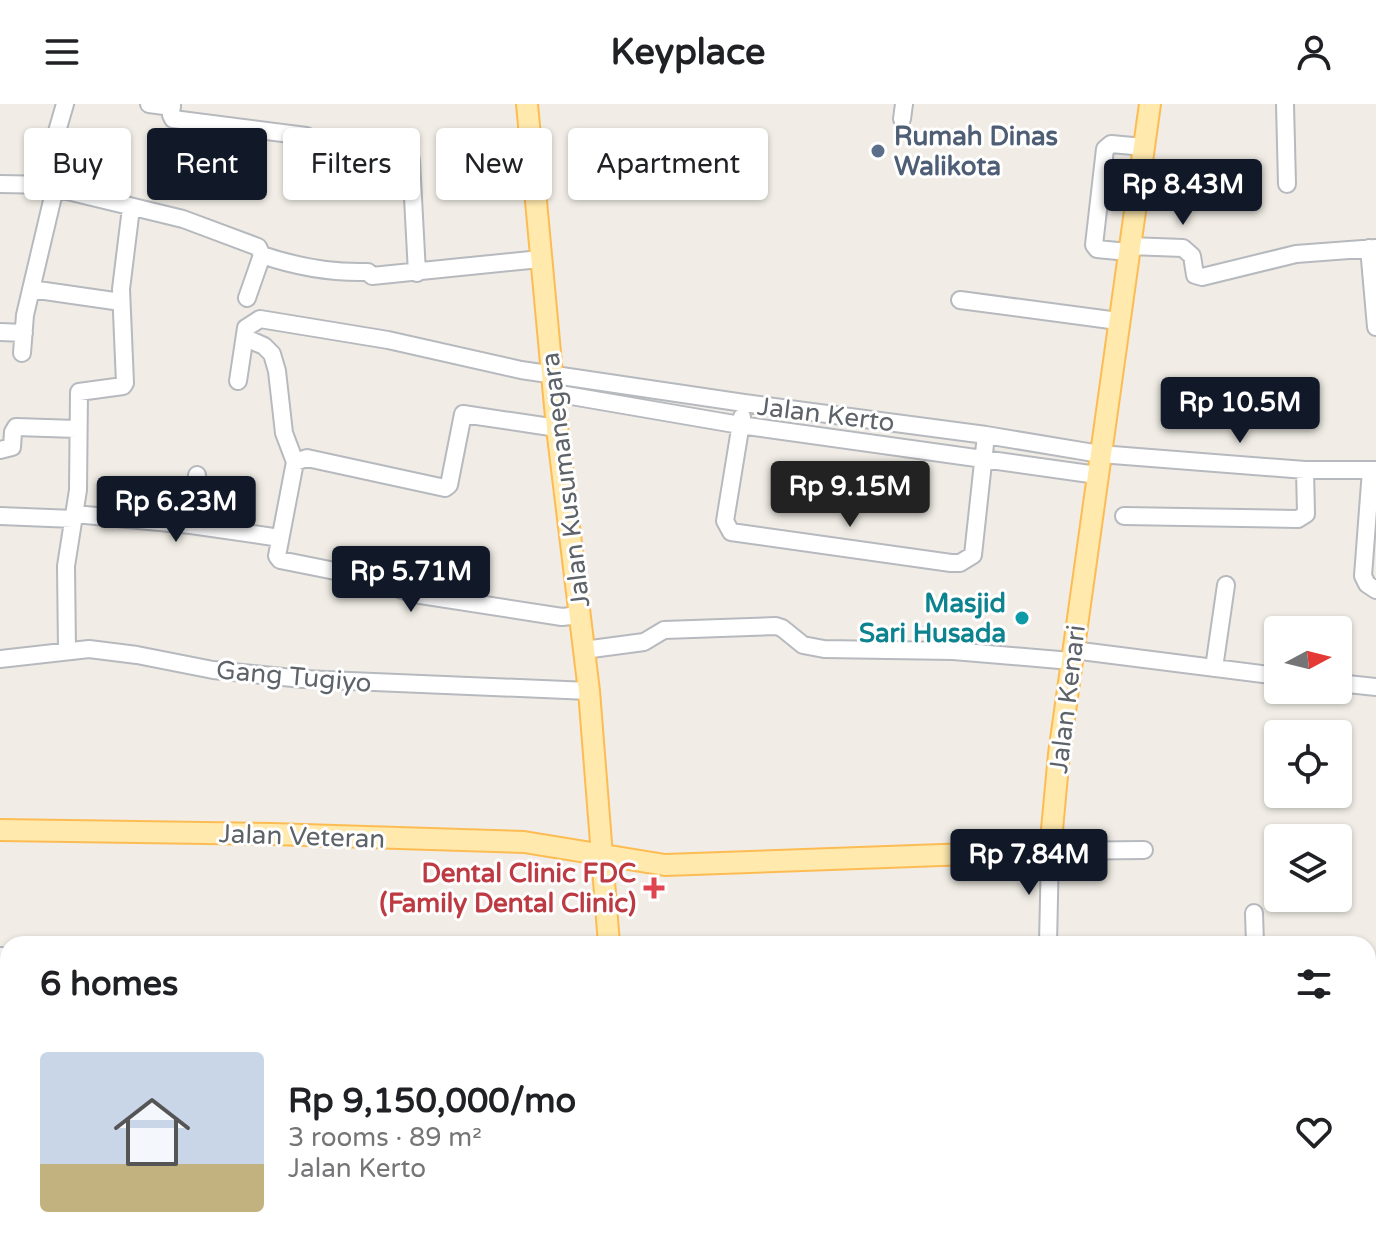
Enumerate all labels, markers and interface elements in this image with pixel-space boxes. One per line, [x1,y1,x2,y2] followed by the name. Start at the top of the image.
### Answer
[40,30,84,74] icon: menu
[1292,30,1336,74] icon: person
[611,31,765,74] text: Keyplace
[894,121,1058,182] place label: Rumah Dinas Walikota
[24,128,131,200] chip: Buy
[147,128,267,200] chip: Rent
[283,128,420,200] chip: Filters
[436,128,552,200] chip: New
[568,128,768,200] chip: Apartment
[869,142,887,160] marker: Rumah Dinas Walikota
[1100,159,1266,227] pin: Rp 8.43M
[1122,169,1244,200] text: Rp 8.43M
[534,351,597,609] street label: Jalan Kusumanegara
[1157,377,1323,445] pin: Rp 10.5M
[1179,387,1301,418] text: Rp 10.5M
[756,391,896,438] street label: Jalan Kerto
[767,461,933,529] pin: Rp 9.15M
[789,471,911,502] text: Rp 9.15M
[93,476,259,544] pin: Rp 6.23M
[115,486,237,517] text: Rp 6.23M
[328,546,494,614] pin: Rp 5.71M
[350,556,472,587] text: Rp 5.71M
[859,588,1006,649] place label: Masjid Sari Husada
[1013,609,1031,627] marker: Masjid Sari Husada
[1264,616,1352,704] north arrow
[1264,616,1352,912] map controls
[1043,623,1092,775] street label: Jalan Kenari
[215,654,373,699] street label: Gang Tugiyo
[1264,720,1352,808] button: locate
[218,818,386,855] street label: Jalan Veteran
[1264,824,1352,912] button: layers
[946,829,1112,897] pin: Rp 7.84M
[968,839,1090,870] text: Rp 7.84M
[379,858,636,919] place label: Dental Clinic FDC (Family Dental Clinic)
[643,877,665,899] marker: Dental Clinic FDC (Family Dental Clinic)
[1292,962,1336,1006] icon: filters
[40,964,178,1005] text: 6 homes
[288,1081,576,1122] text: Rp 9,150,000/mo
[104,1084,200,1180] icon: home
[1292,1110,1336,1154] icon: heart
[288,1122,482,1153] text: 3 rooms · 89 m²
[288,1153,426,1184] text: Jalan Kerto

